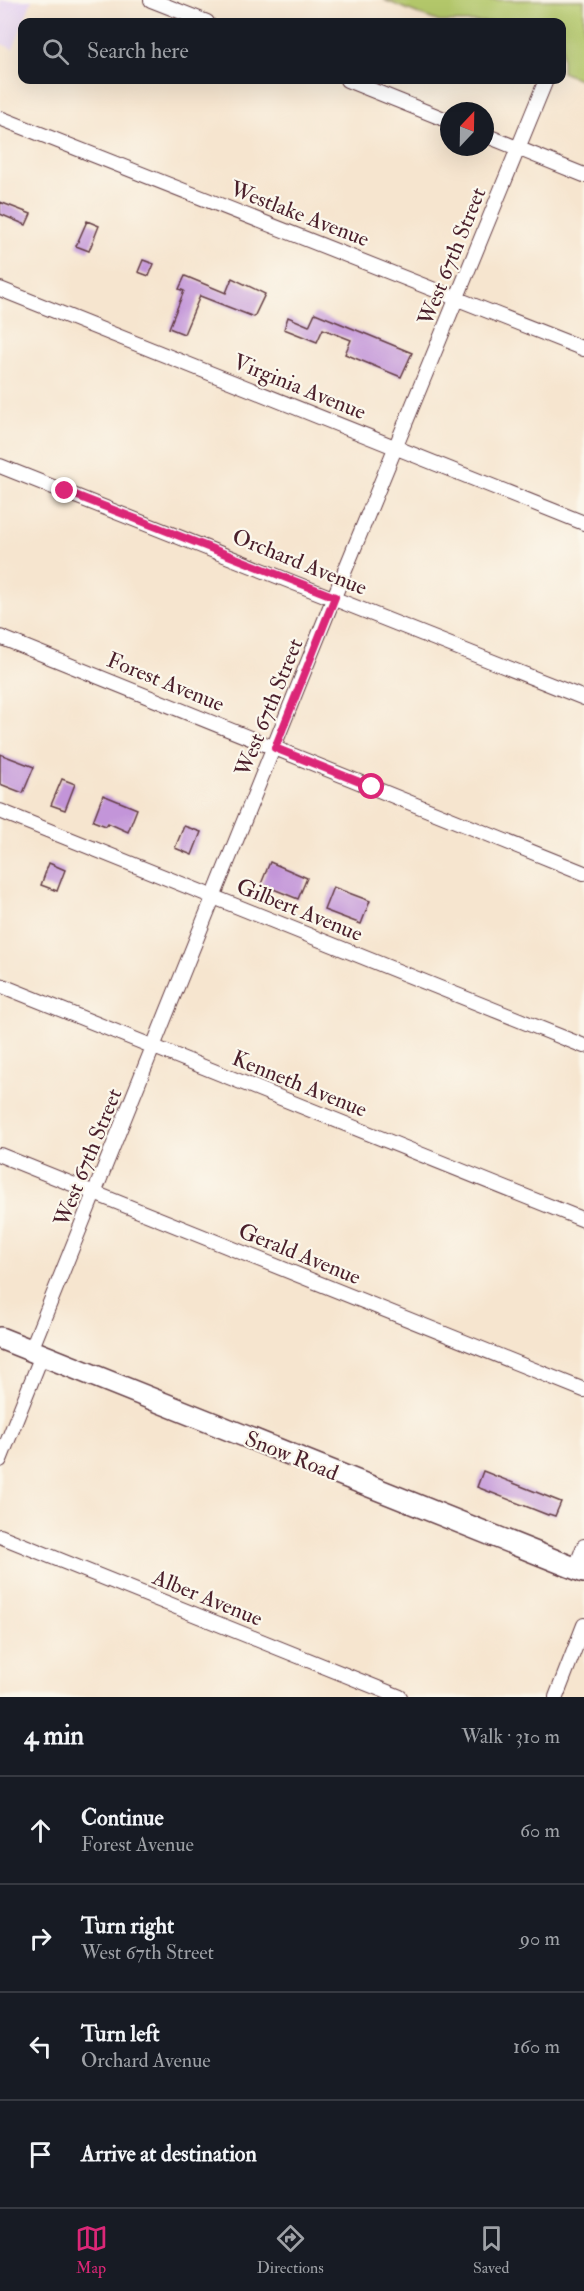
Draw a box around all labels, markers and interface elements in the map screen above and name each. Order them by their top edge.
search box [18,18,566,84]
icon: search [39,35,72,68]
text: Search here [87,37,189,65]
north arrow [440,102,494,156]
street label: Westlake Avenue [225,174,373,253]
street label: West 67th Street [411,183,492,330]
street label: Virginia Avenue [229,348,370,426]
route end [51,477,77,503]
street label: Orchard Avenue [228,522,371,602]
street label: West 67th Street [228,634,309,781]
street label: Forest Avenue [103,646,228,718]
route start [358,773,384,799]
street label: Gilbert Avenue [232,872,367,948]
street label: Kenneth Avenue [228,1044,371,1124]
street label: West 67th Street [47,1084,128,1231]
street label: Gerald Avenue [234,1217,365,1291]
street label: Snow Road [241,1425,343,1487]
street label: Alber Avenue [148,1563,267,1633]
text: 4 min [24,1720,84,1752]
text: Walk · 310 m [461,1724,560,1749]
text: Continue [81,1804,164,1832]
icon: ahead [24,1814,57,1847]
text: 60 m [520,1818,560,1843]
text: Forest Avenue [81,1832,194,1857]
text: Turn right [81,1912,174,1940]
icon: right [24,1922,57,1955]
text: 90 m [520,1926,560,1951]
text: West 67th Street [81,1940,214,1965]
text: Turn left [81,2020,160,2048]
icon: left [24,2030,57,2063]
text: 160 m [513,2034,560,2059]
text: Orchard Avenue [81,2048,211,2073]
icon: arrive [24,2138,57,2171]
text: Arrive at destination [81,2140,257,2168]
tab: Map [75,2222,108,2278]
tab: Directions [257,2222,324,2278]
tab: Saved [473,2222,509,2278]

